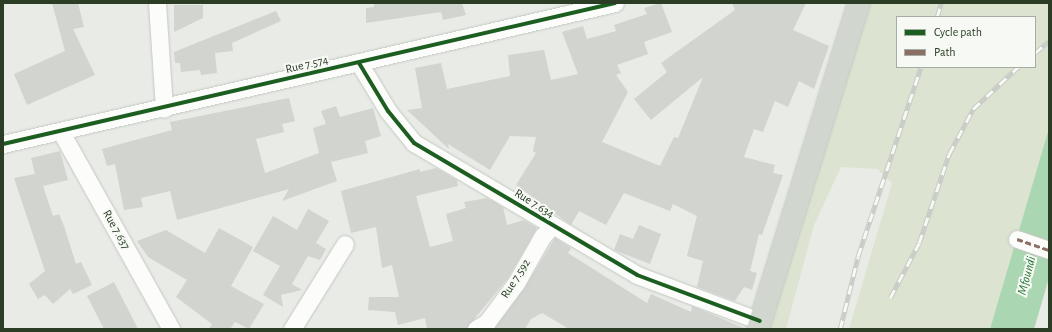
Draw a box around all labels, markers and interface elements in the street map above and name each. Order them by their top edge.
legend [896,16,1036,68]
text: Cycle path [934,26,982,38]
text: Path [934,46,956,58]
street label: Rue 7.574 [284,53,330,77]
street label: Rue 7.634 [511,186,557,222]
street label: Rue 7.637 [99,208,133,252]
water label: Mfoundi [1015,255,1041,297]
street label: Rue 7.592 [498,257,534,301]

